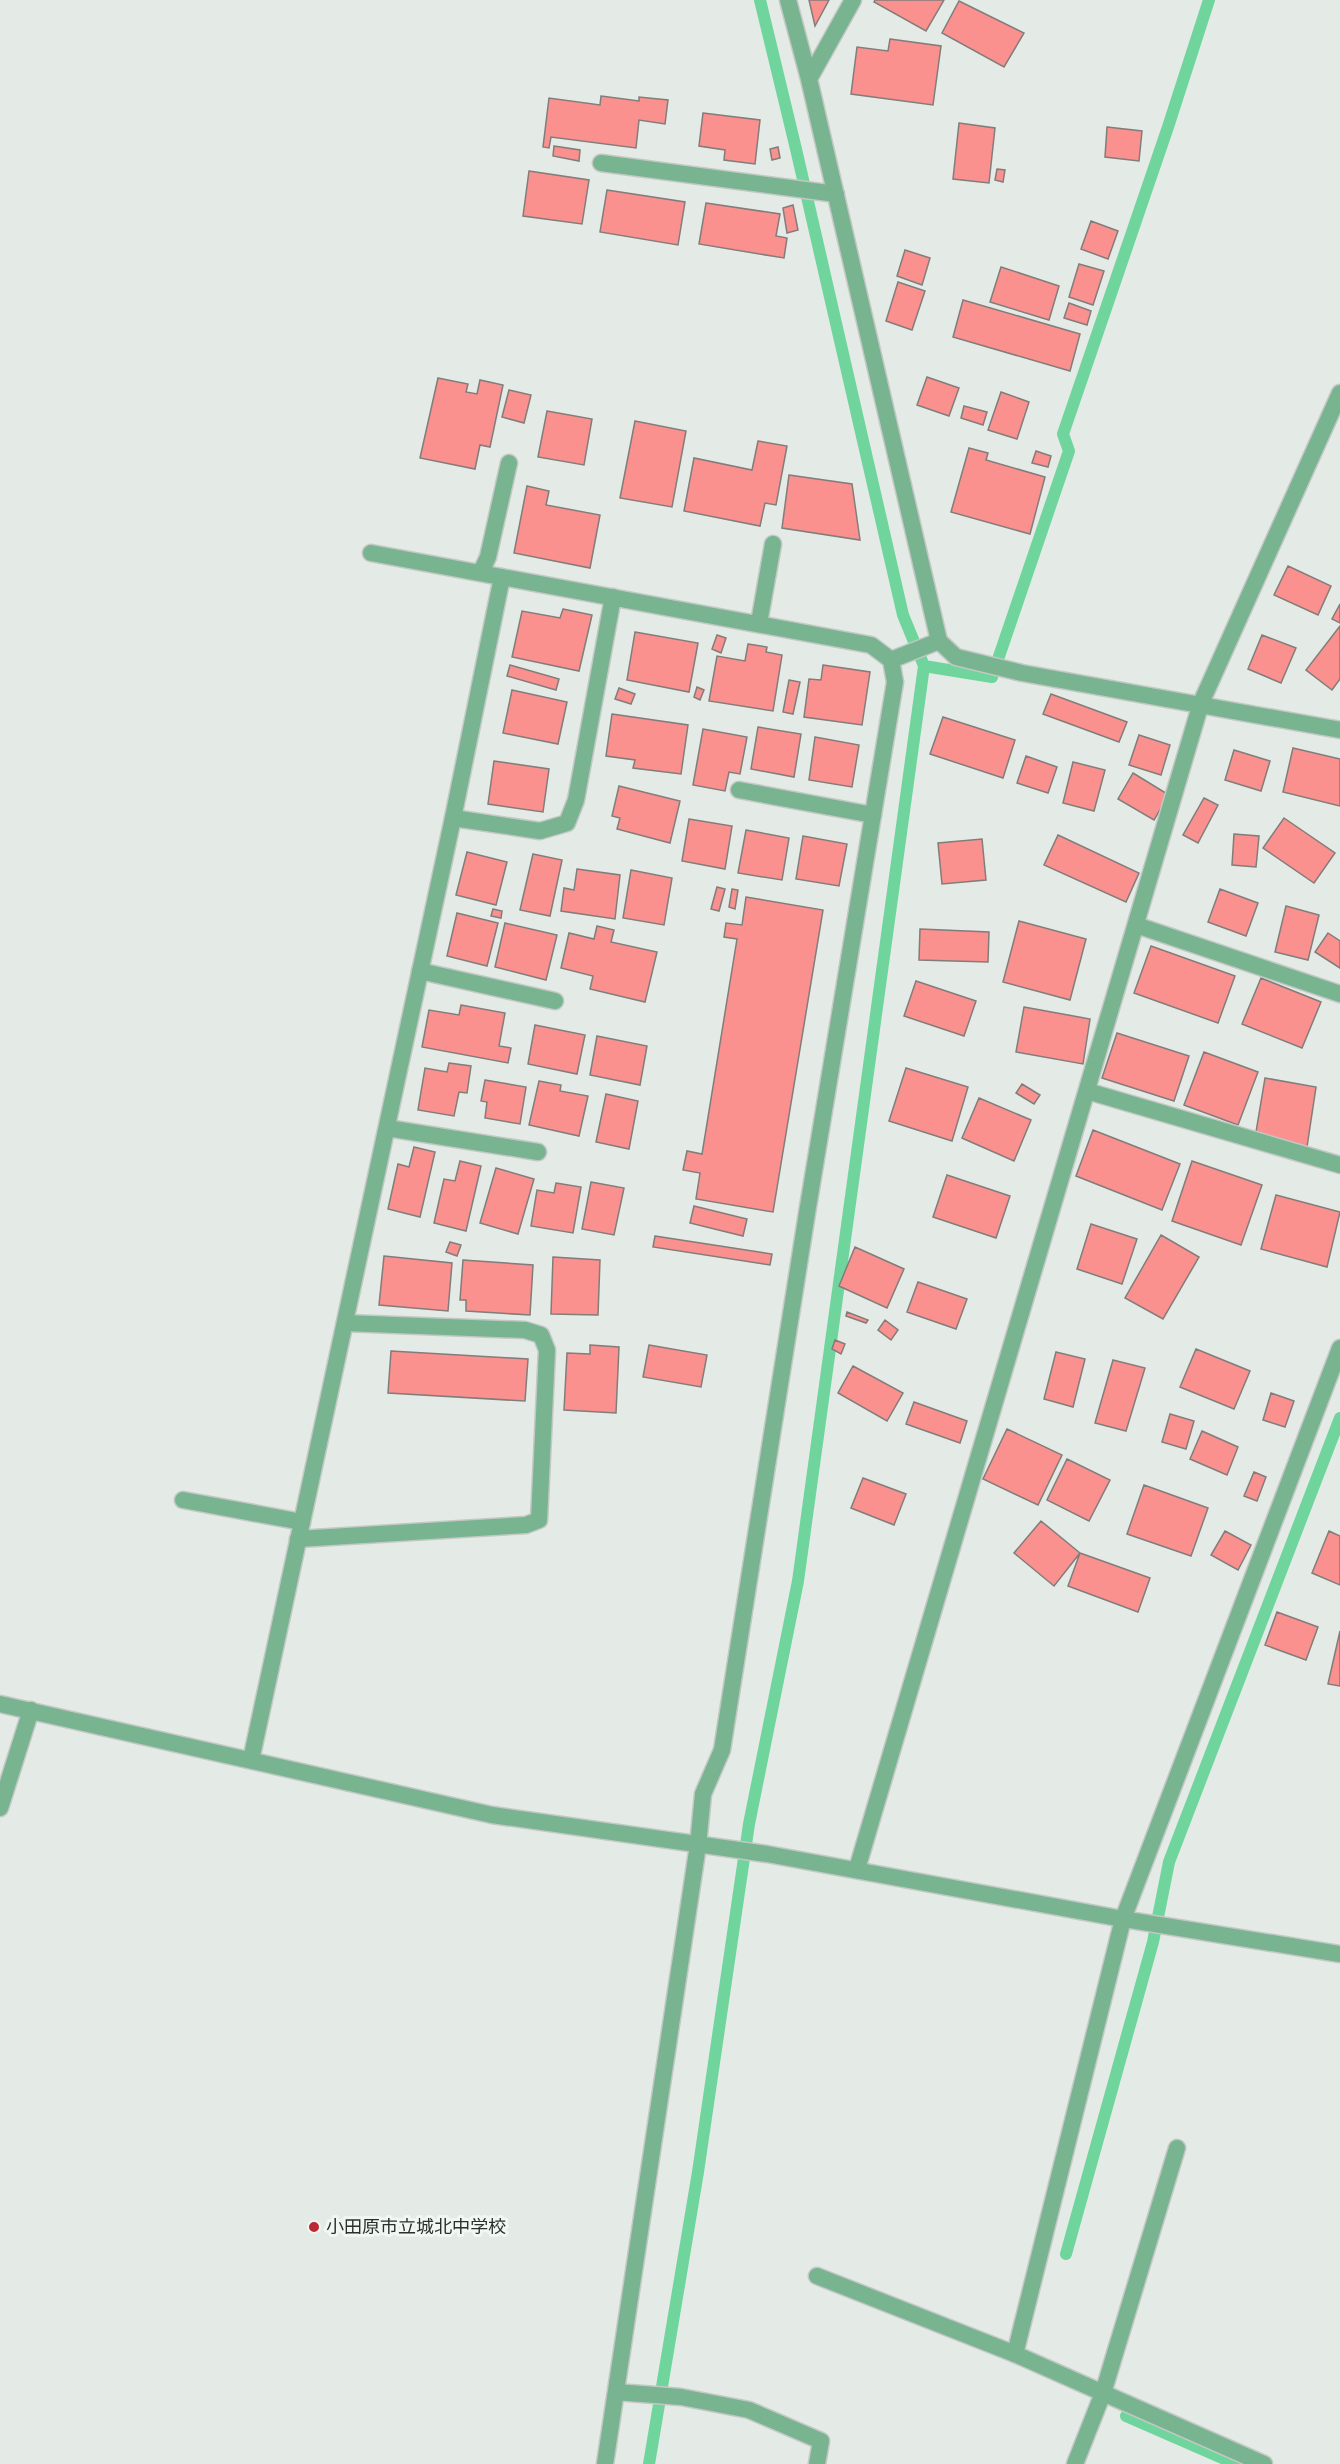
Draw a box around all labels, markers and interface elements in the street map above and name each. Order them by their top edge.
place label: 小田原市立城北中学校 [326,2215,506,2237]
marker: 小田原市立城北中学校 [307,2220,321,2234]

